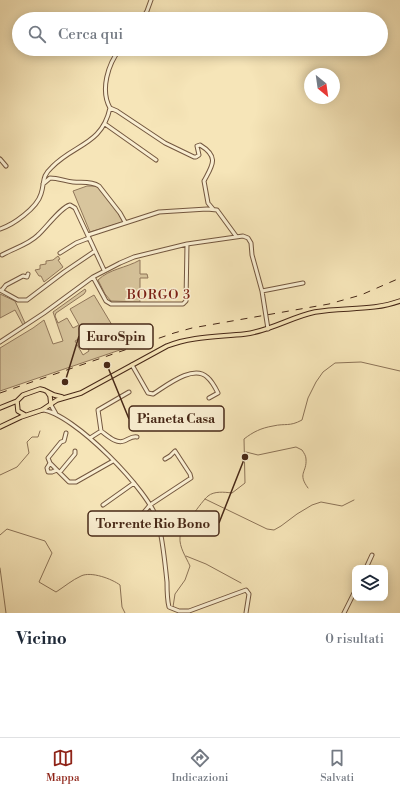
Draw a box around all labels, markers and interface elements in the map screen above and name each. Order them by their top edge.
search box [12,12,388,56]
icon: search [26,23,48,45]
text: Cerca qui [58,25,123,44]
north arrow [304,68,340,104]
district label: BORGO 3 [126,287,191,303]
callout: EuroSpin [79,324,153,349]
text: EuroSpin [87,329,145,345]
callout: Pianeta Casa [129,406,224,431]
text: Pianeta Casa [137,411,216,427]
callout: Torrente Rio Bono [88,511,219,536]
text: Torrente Rio Bono [96,516,210,532]
map controls [352,565,388,601]
button: layers [352,565,388,601]
text: Vicino [16,628,67,650]
text: 0 risultati [325,631,384,647]
tab: Mappa [46,747,80,785]
tab: Indicazioni [171,747,228,785]
tab: Salvati [320,747,354,785]

